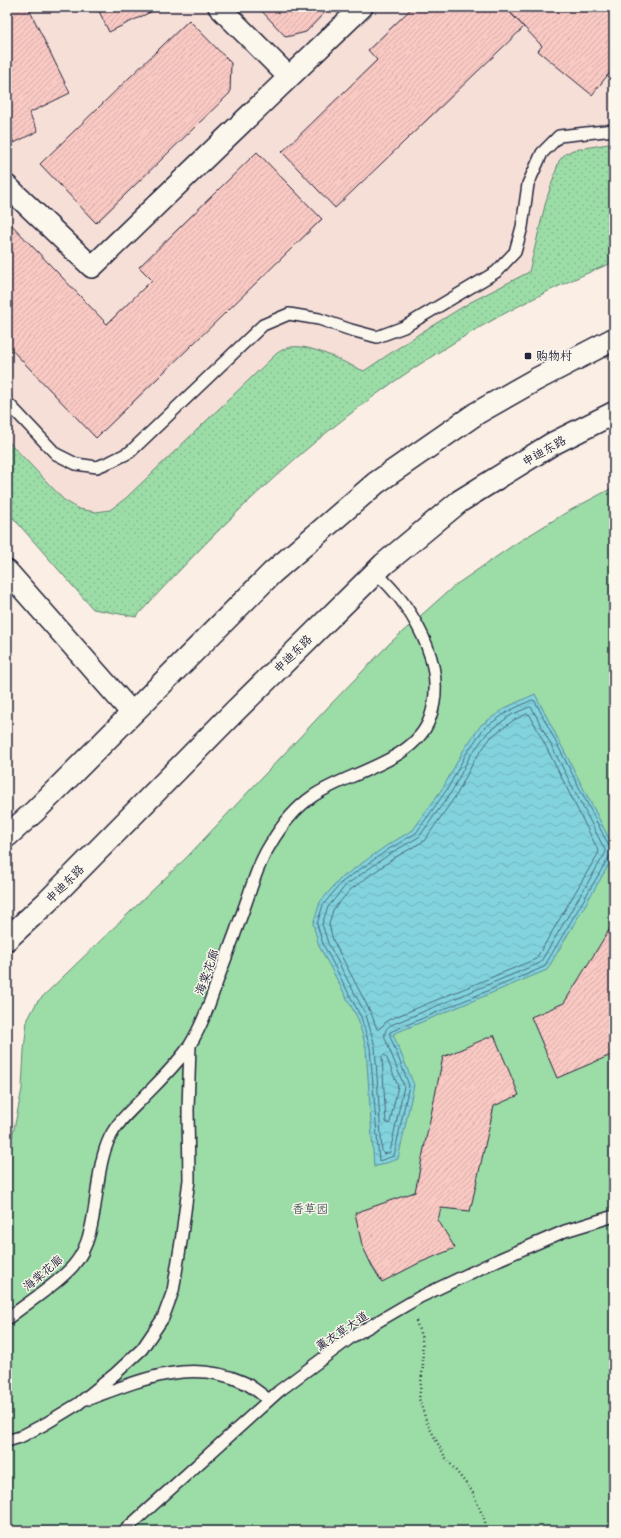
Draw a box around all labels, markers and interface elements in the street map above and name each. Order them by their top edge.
place label: 购物村 [536,349,572,363]
marker: 购物村 [523,351,533,361]
street label: 申迪东路 [520,433,568,469]
street label: 申迪东路 [271,632,315,676]
street label: 申迪东路 [43,862,87,906]
street label: 海棠花廊 [192,947,222,997]
park label: 香草园 [292,1202,328,1216]
street label: 海棠花廊 [20,1252,66,1294]
street label: 薰衣草大道 [313,1308,371,1354]

